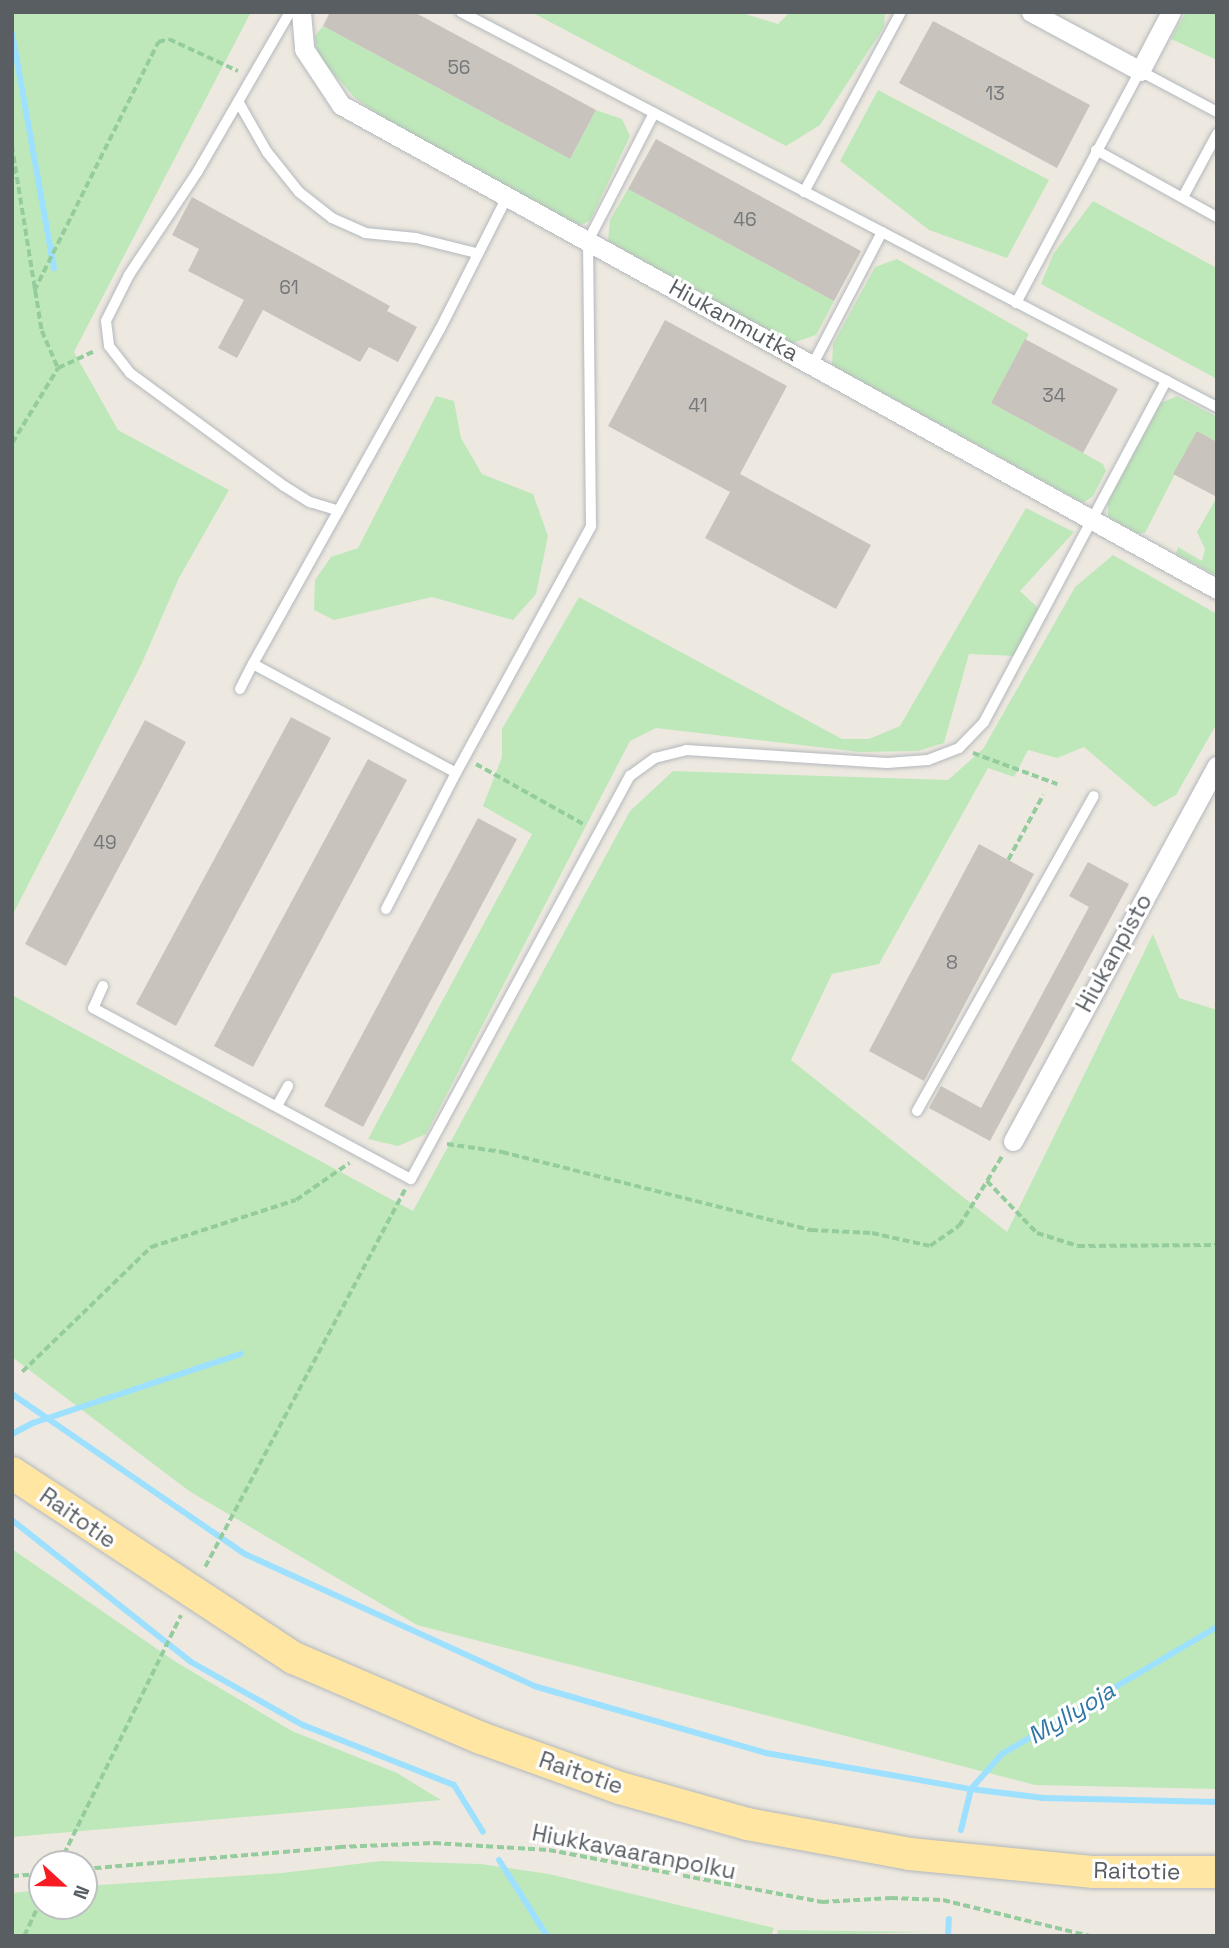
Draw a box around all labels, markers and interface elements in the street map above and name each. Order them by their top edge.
house number: 56 [447,57,471,79]
house number: 13 [985,83,1005,105]
house number: 46 [733,209,757,231]
street label: Hiukanmutka [664,273,804,367]
house number: 61 [279,277,299,299]
house number: 34 [1042,385,1066,407]
house number: 41 [688,395,708,417]
house number: 49 [93,832,117,854]
street label: Hiukanpisto [1070,889,1158,1017]
house number: 8 [946,952,958,974]
street label: Raitotie [34,1482,122,1554]
water label: Myllyoja [1022,1676,1120,1750]
street label: Raitotie [535,1746,627,1800]
street label: Hiukkavaaranpolku [530,1819,738,1885]
north arrow [28,1850,98,1920]
street label: Raitotie [1093,1856,1181,1886]
text: N [67,1882,95,1903]

